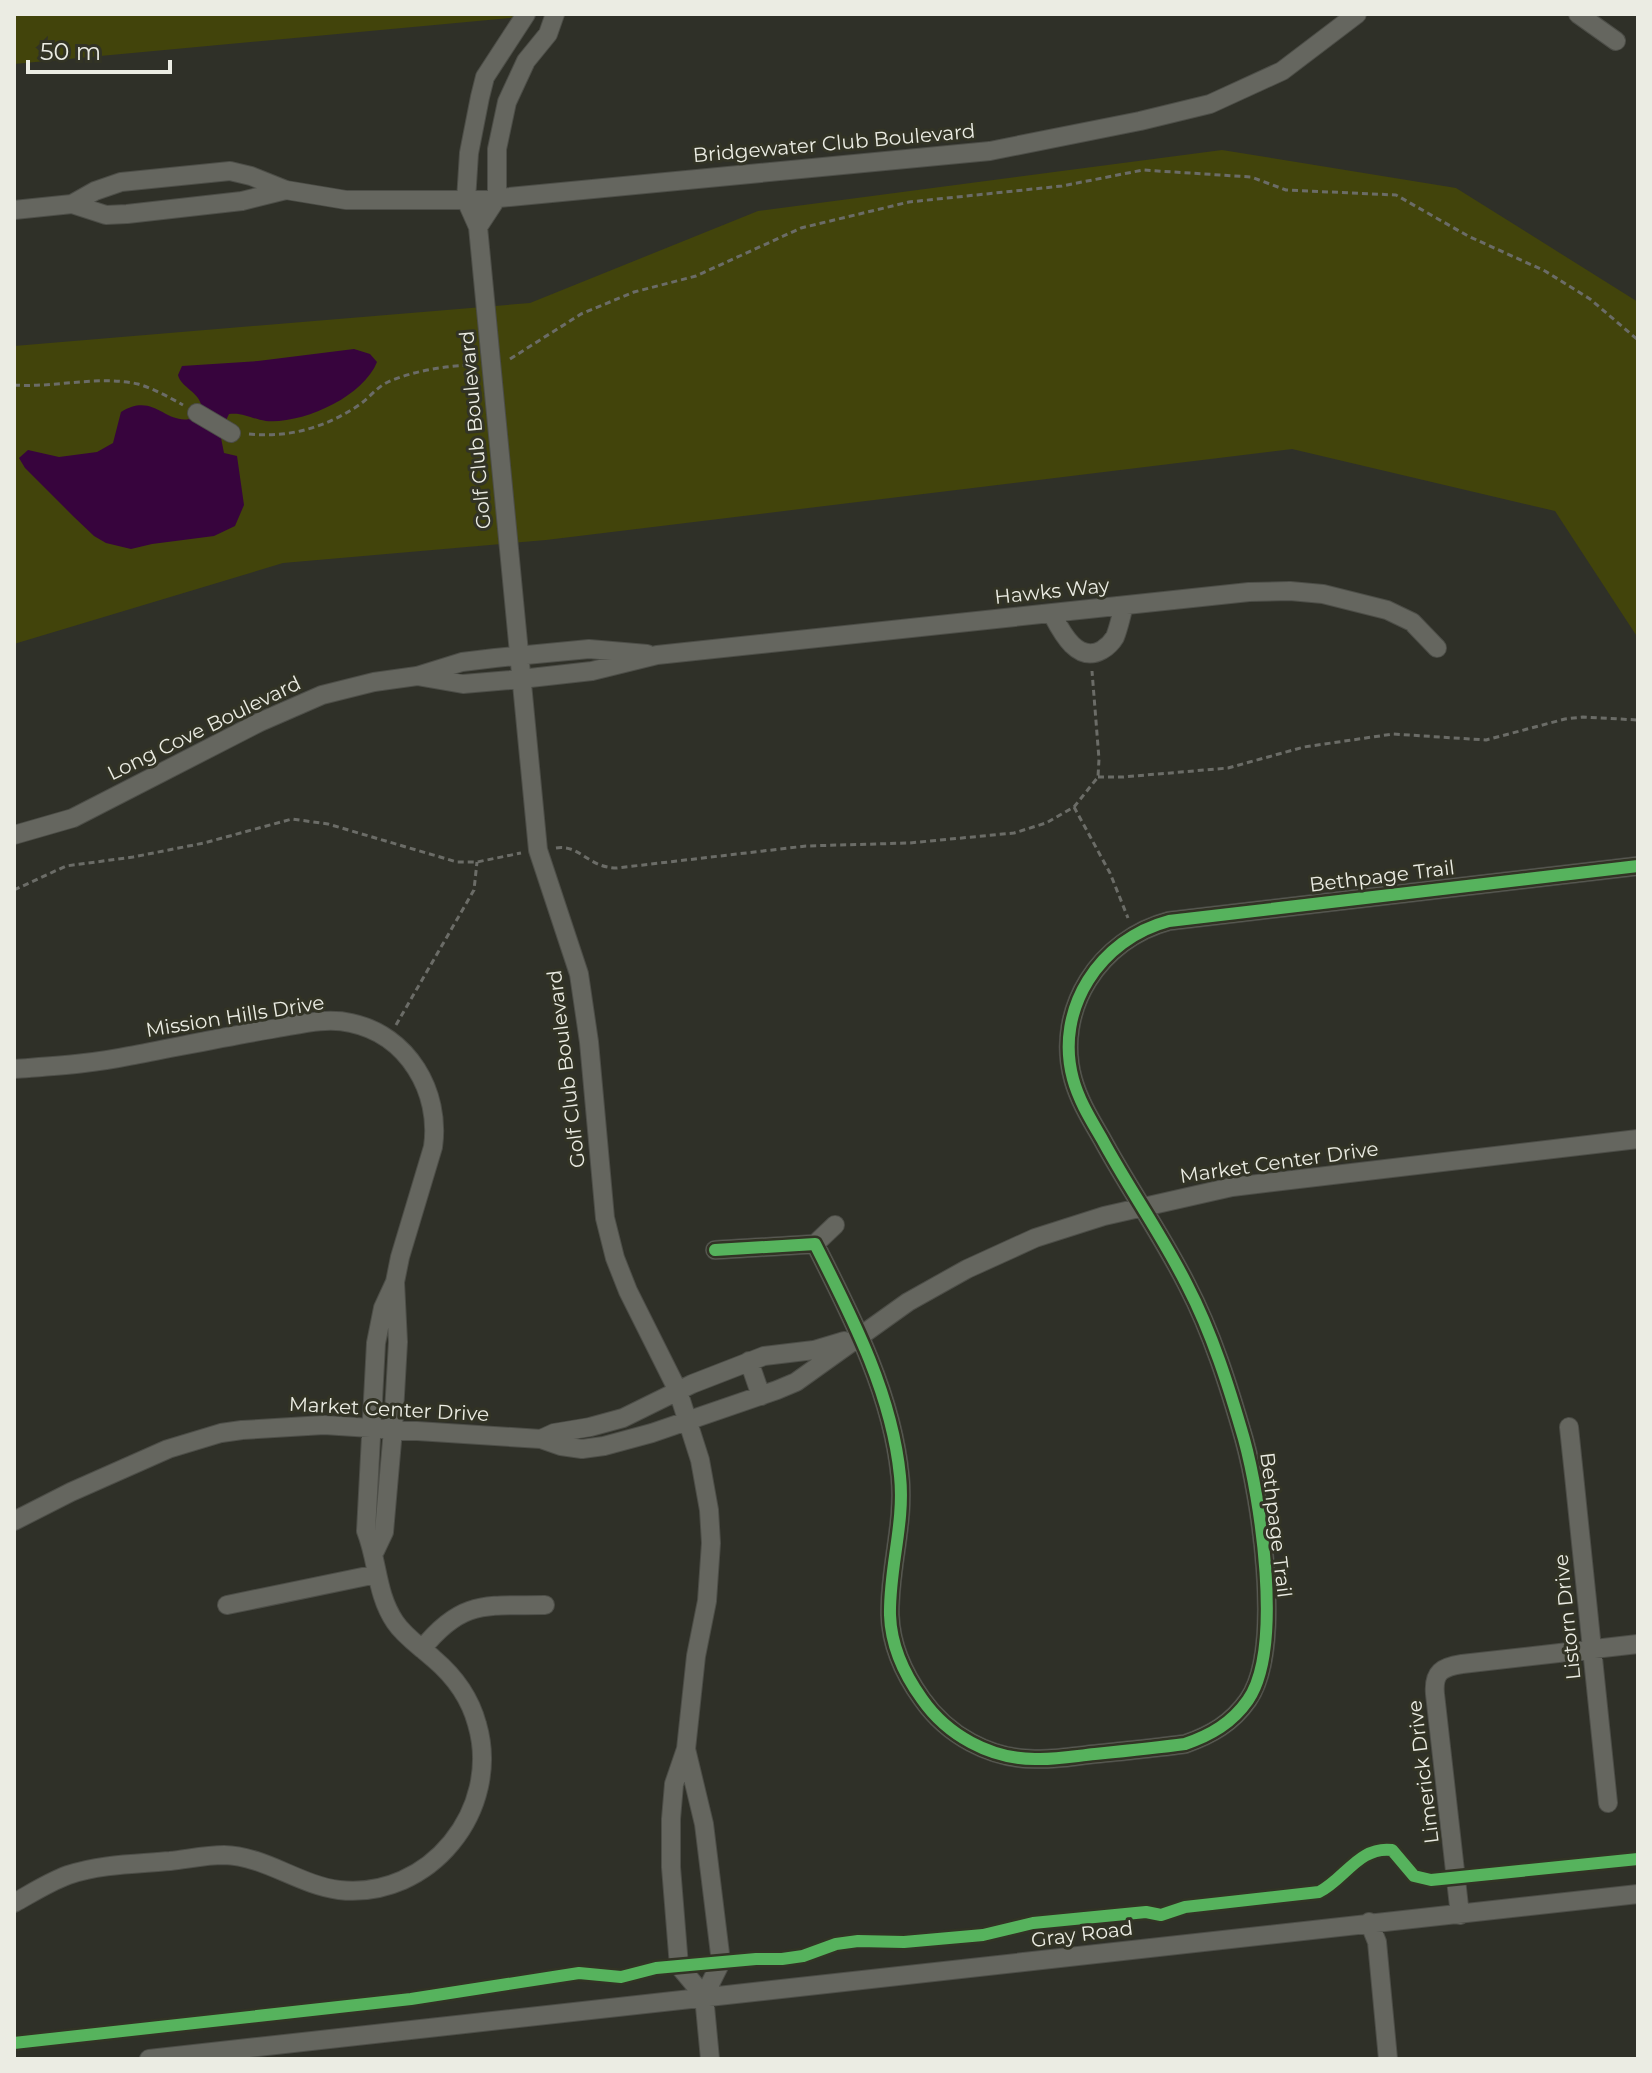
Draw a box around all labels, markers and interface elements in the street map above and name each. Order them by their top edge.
scale bar [28,24,170,74]
text: 50 m [40,37,101,66]
street label: Bridgewater Club Boulevard [692,119,976,167]
street label: Golf Club Boulevard [454,330,496,530]
street label: Hawks Way [993,573,1111,609]
street label: Long Cove Boulevard [103,671,305,785]
street label: Bethpage Trail [1308,855,1456,897]
street label: Golf Club Boulevard [542,969,590,1169]
street label: Mission Hills Drive [144,990,326,1042]
street label: Market Center Drive [1178,1136,1380,1188]
street label: Market Center Drive [288,1392,490,1426]
street label: Bethpage Trail [1255,1451,1297,1599]
street label: Listorn Drive [1548,1553,1586,1681]
street label: Limerick Drive [1402,1699,1444,1845]
street label: Gray Road [1030,1916,1134,1952]

